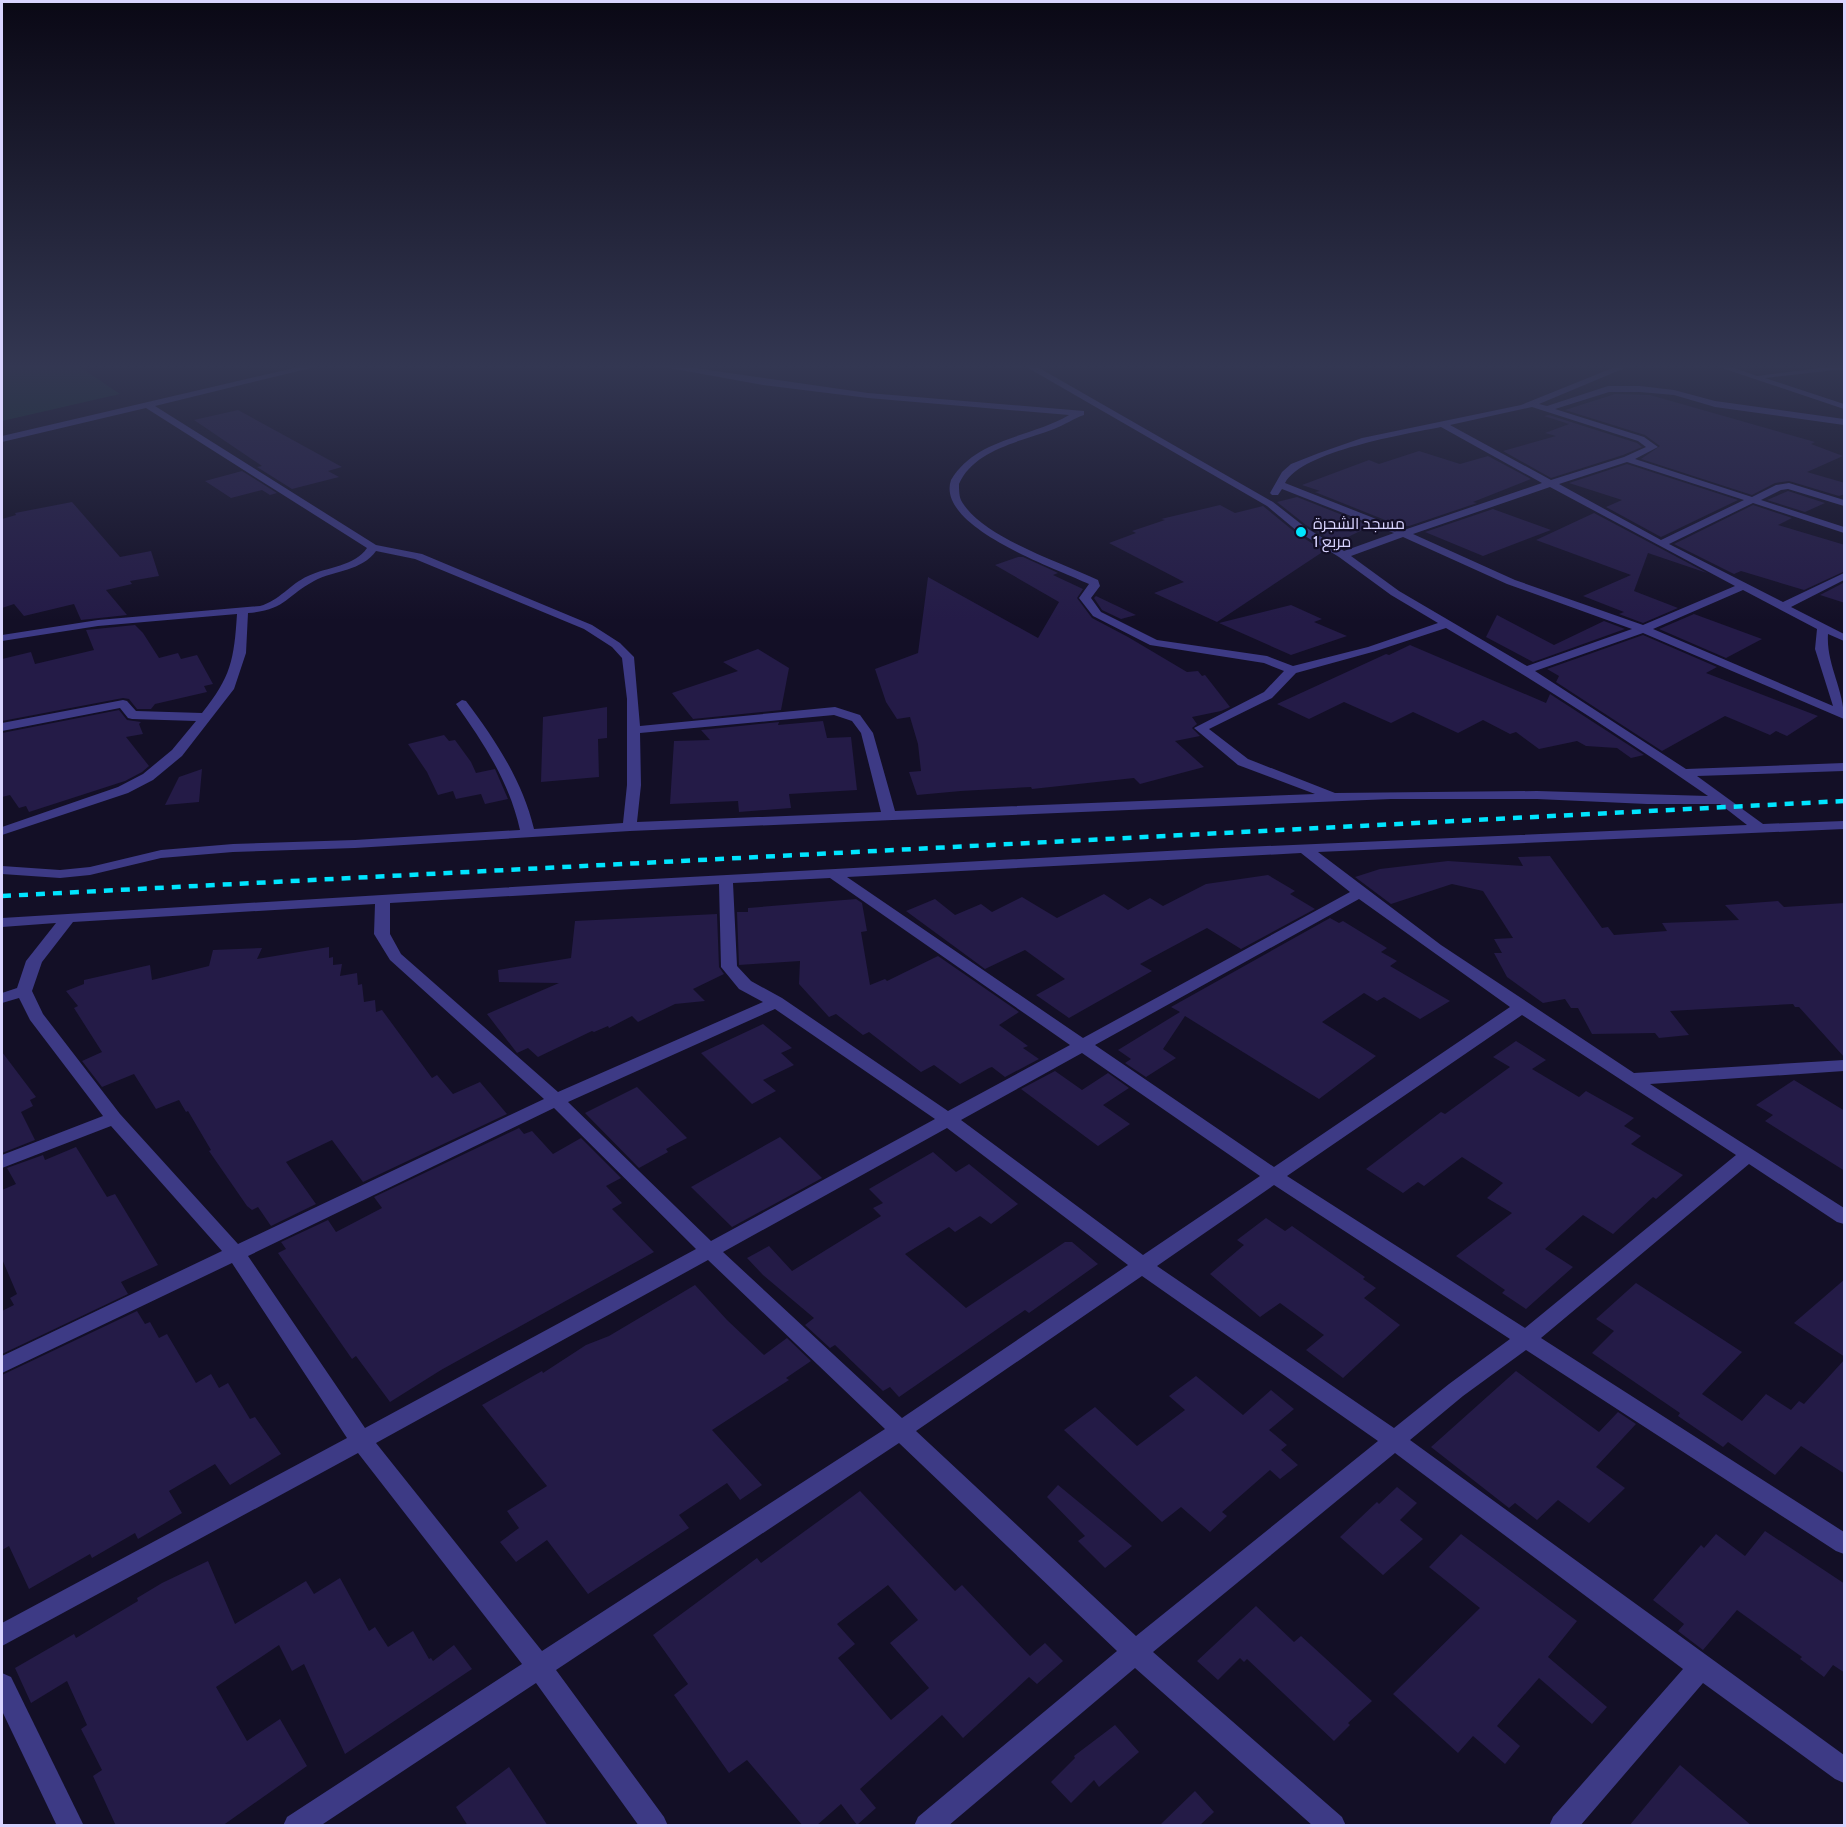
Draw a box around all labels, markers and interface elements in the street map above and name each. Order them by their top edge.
place label: مسجد الشجرة مربع 1 [1313,514,1405,553]
marker: مسجد الشجرة مربع 1 [1294,525,1308,539]

